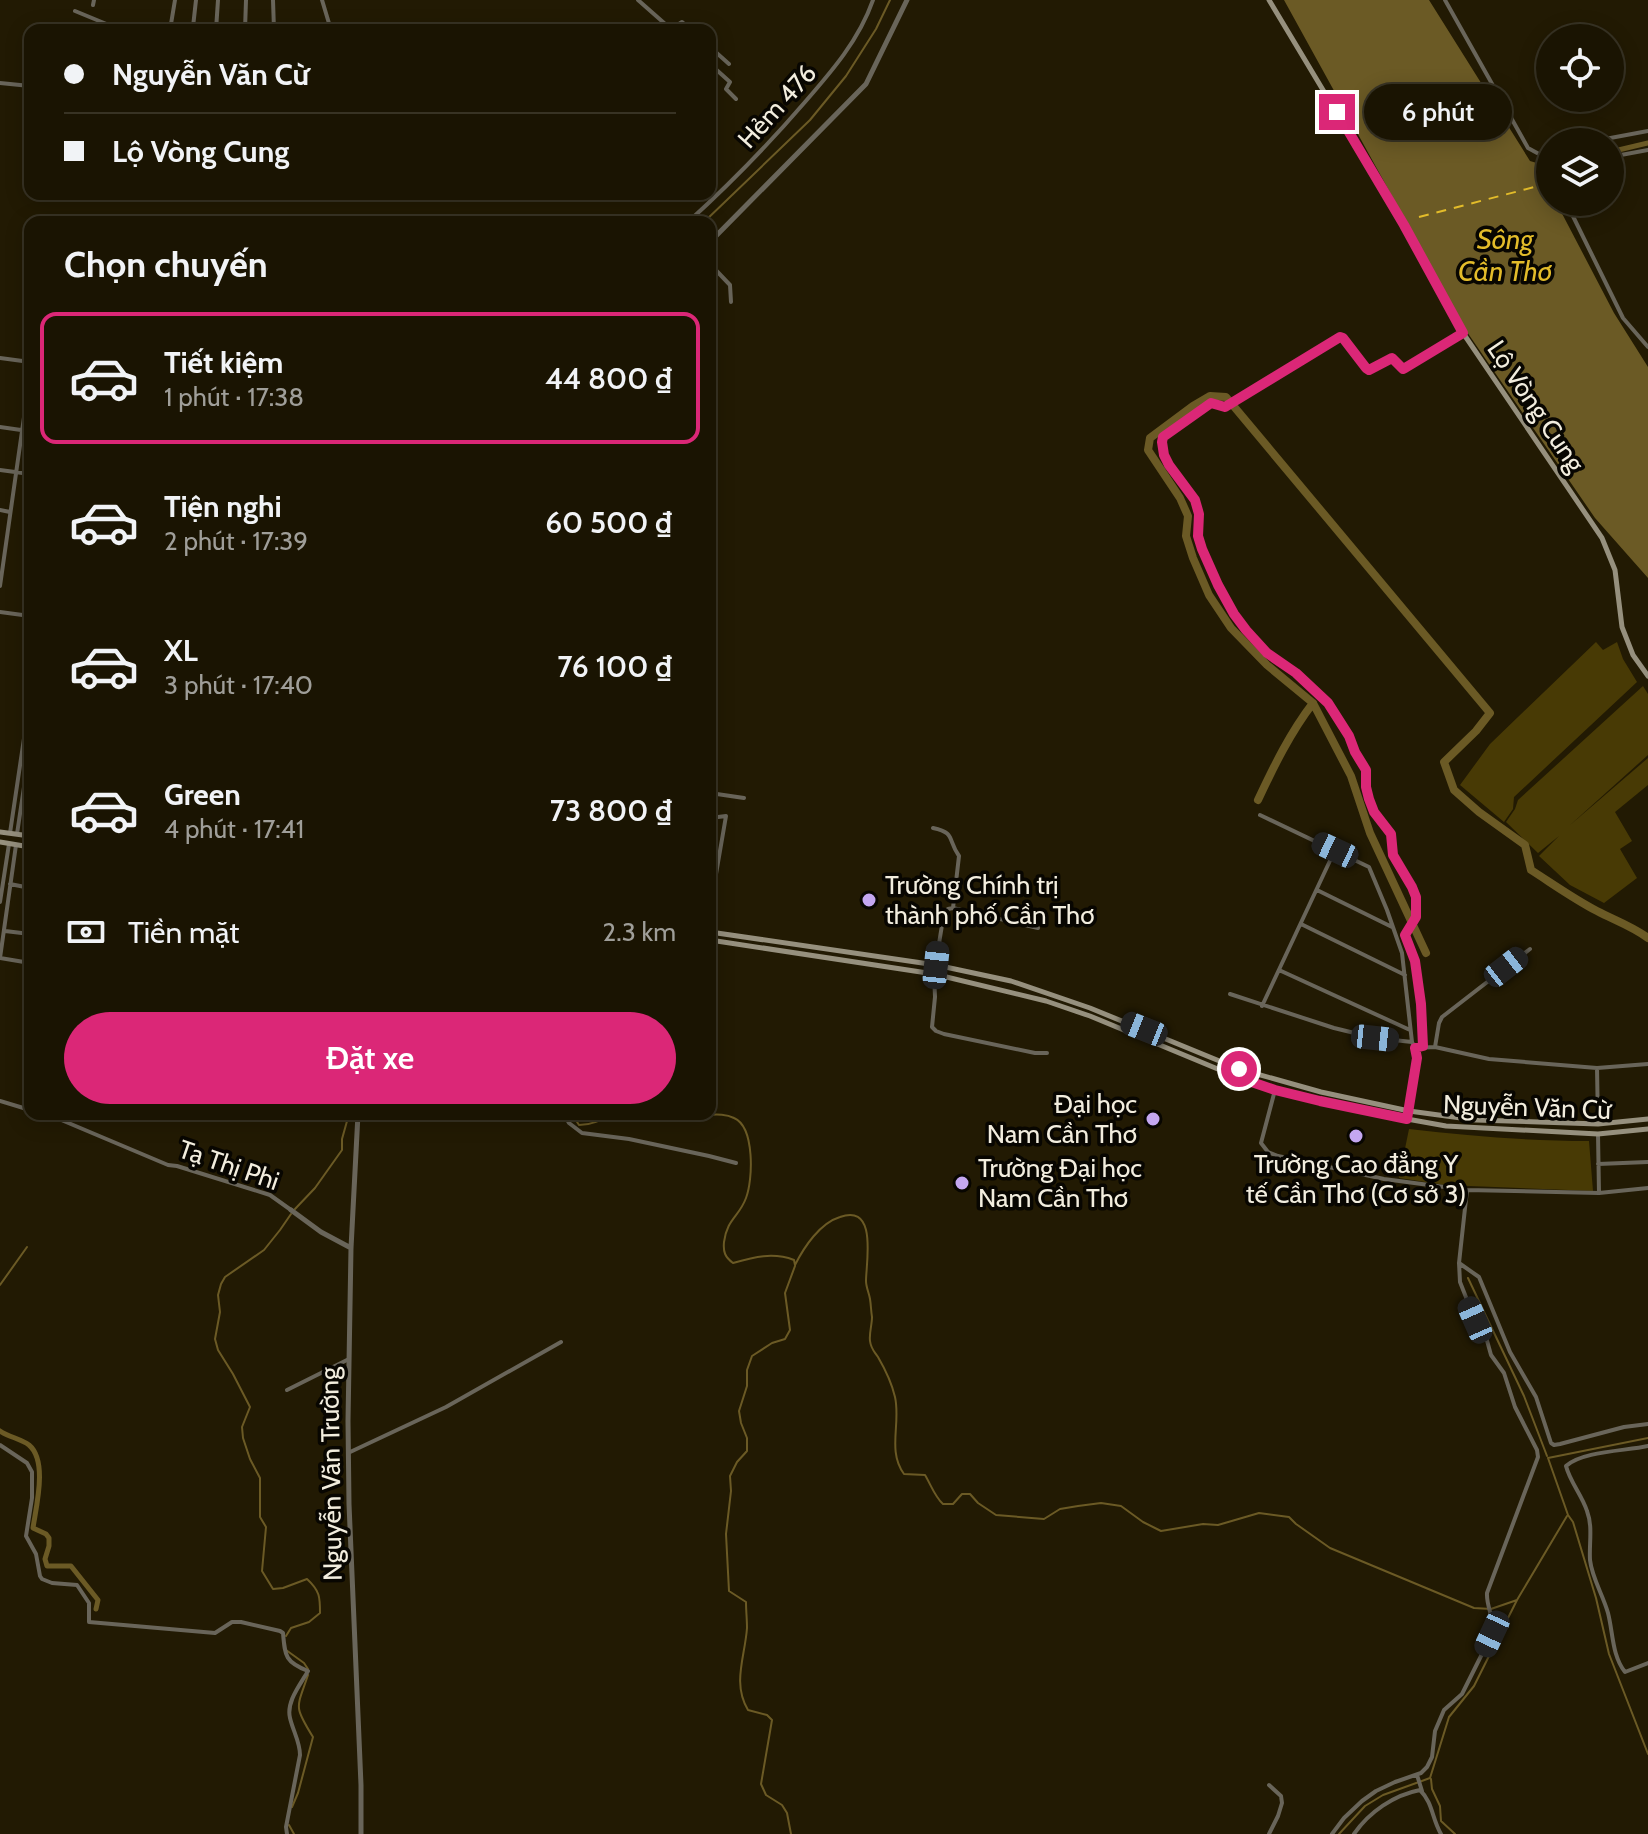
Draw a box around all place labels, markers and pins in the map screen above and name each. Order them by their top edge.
place label: Trường Chính trị thành phố Cần Thơ [885,869,1095,931]
marker: Trường Chính trị thành phố Cần Thơ [860,891,878,909]
place label: Đại học Nam Cần Thơ [987,1088,1137,1150]
marker: Đại học Nam Cần Thơ [1144,1110,1162,1128]
marker: Trường Cao đẳng Y tế Cần Thơ (Cơ sở 3) [1347,1127,1365,1145]
place label: Trường Cao đẳng Y tế Cần Thơ (Cơ sở 3) [1246,1148,1466,1210]
place label: Trường Đại học Nam Cần Thơ [978,1152,1142,1214]
marker: Trường Đại học Nam Cần Thơ [953,1174,971,1192]

